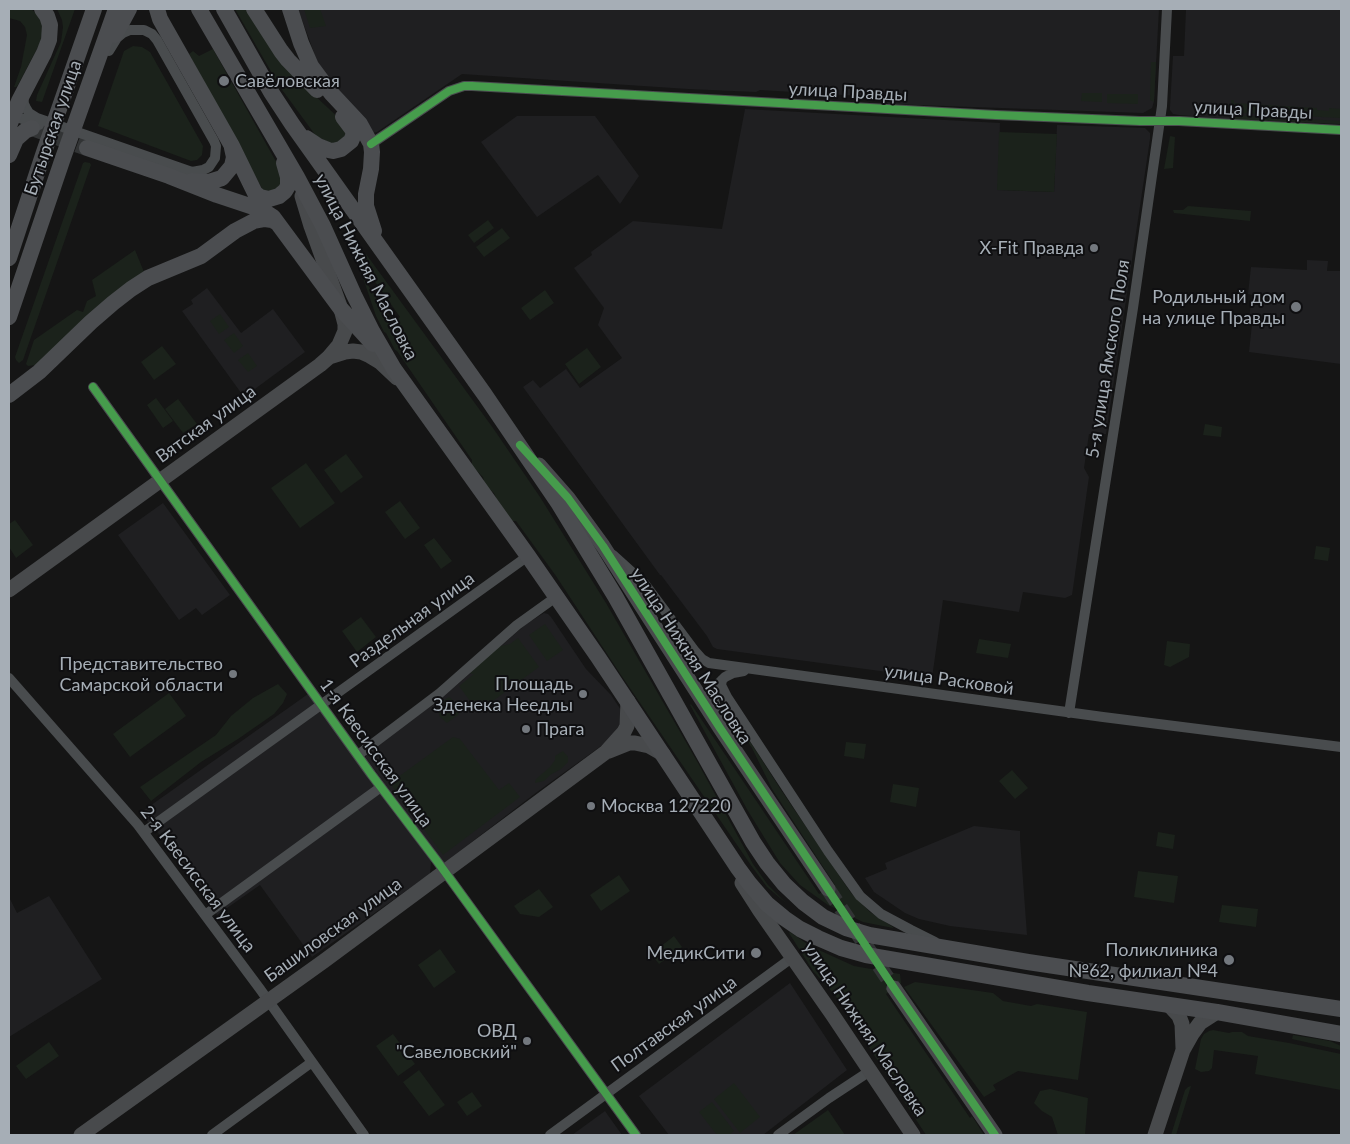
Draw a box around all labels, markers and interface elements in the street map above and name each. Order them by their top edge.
street label: Бутырская улица [20,58,86,198]
place label: Савёловская [235,70,340,92]
marker: Савёловская [217,74,231,88]
street label: улица Правды [788,78,908,106]
street label: улица Правды [1193,96,1313,124]
street label: улица Нижняя Масловка [310,170,422,364]
place label: X-Fit Правда [979,237,1084,259]
marker: X-Fit Правда [1088,242,1100,254]
street label: 5-я улица Ямского Поля [1082,258,1134,460]
place label: Родильный дом на улице Правды [1142,286,1285,328]
marker: Родильный дом на улице Правды [1289,300,1303,314]
street label: Вятская улица [152,381,260,467]
street label: улица Нижняя Масловка [626,564,756,748]
street label: Раздельная улица [345,568,479,672]
place label: Представительство Самарской области [59,653,223,696]
street label: улица Расковой [883,660,1015,700]
marker: Представительство Самарской области [227,668,239,680]
place label: Площадь Зденека Неедлы [433,673,573,716]
street label: 1-я Квесисская улица [315,675,437,831]
marker: Площадь Зденека Неедлы [577,688,589,700]
place label: Прага [536,718,584,740]
marker: Прага [520,723,532,735]
place label: Москва 127220 [601,795,731,817]
marker: Москва 127220 [585,800,597,812]
street label: 2-я Квесисская улица [136,801,260,957]
street label: Башиловская улица [260,873,406,987]
street label: улица Нижняя Масловка [798,937,932,1121]
place label: Поликлиника №62, филиал №4 [1068,939,1218,982]
place label: МедикСити [647,942,745,964]
marker: МедикСити [749,946,763,960]
marker: Поликлиника №62, филиал №4 [1222,953,1236,967]
street label: Полтавская улица [607,971,741,1077]
place label: ОВД "Савеловский" [396,1020,517,1062]
marker: ОВД "Савеловский" [521,1035,533,1047]

